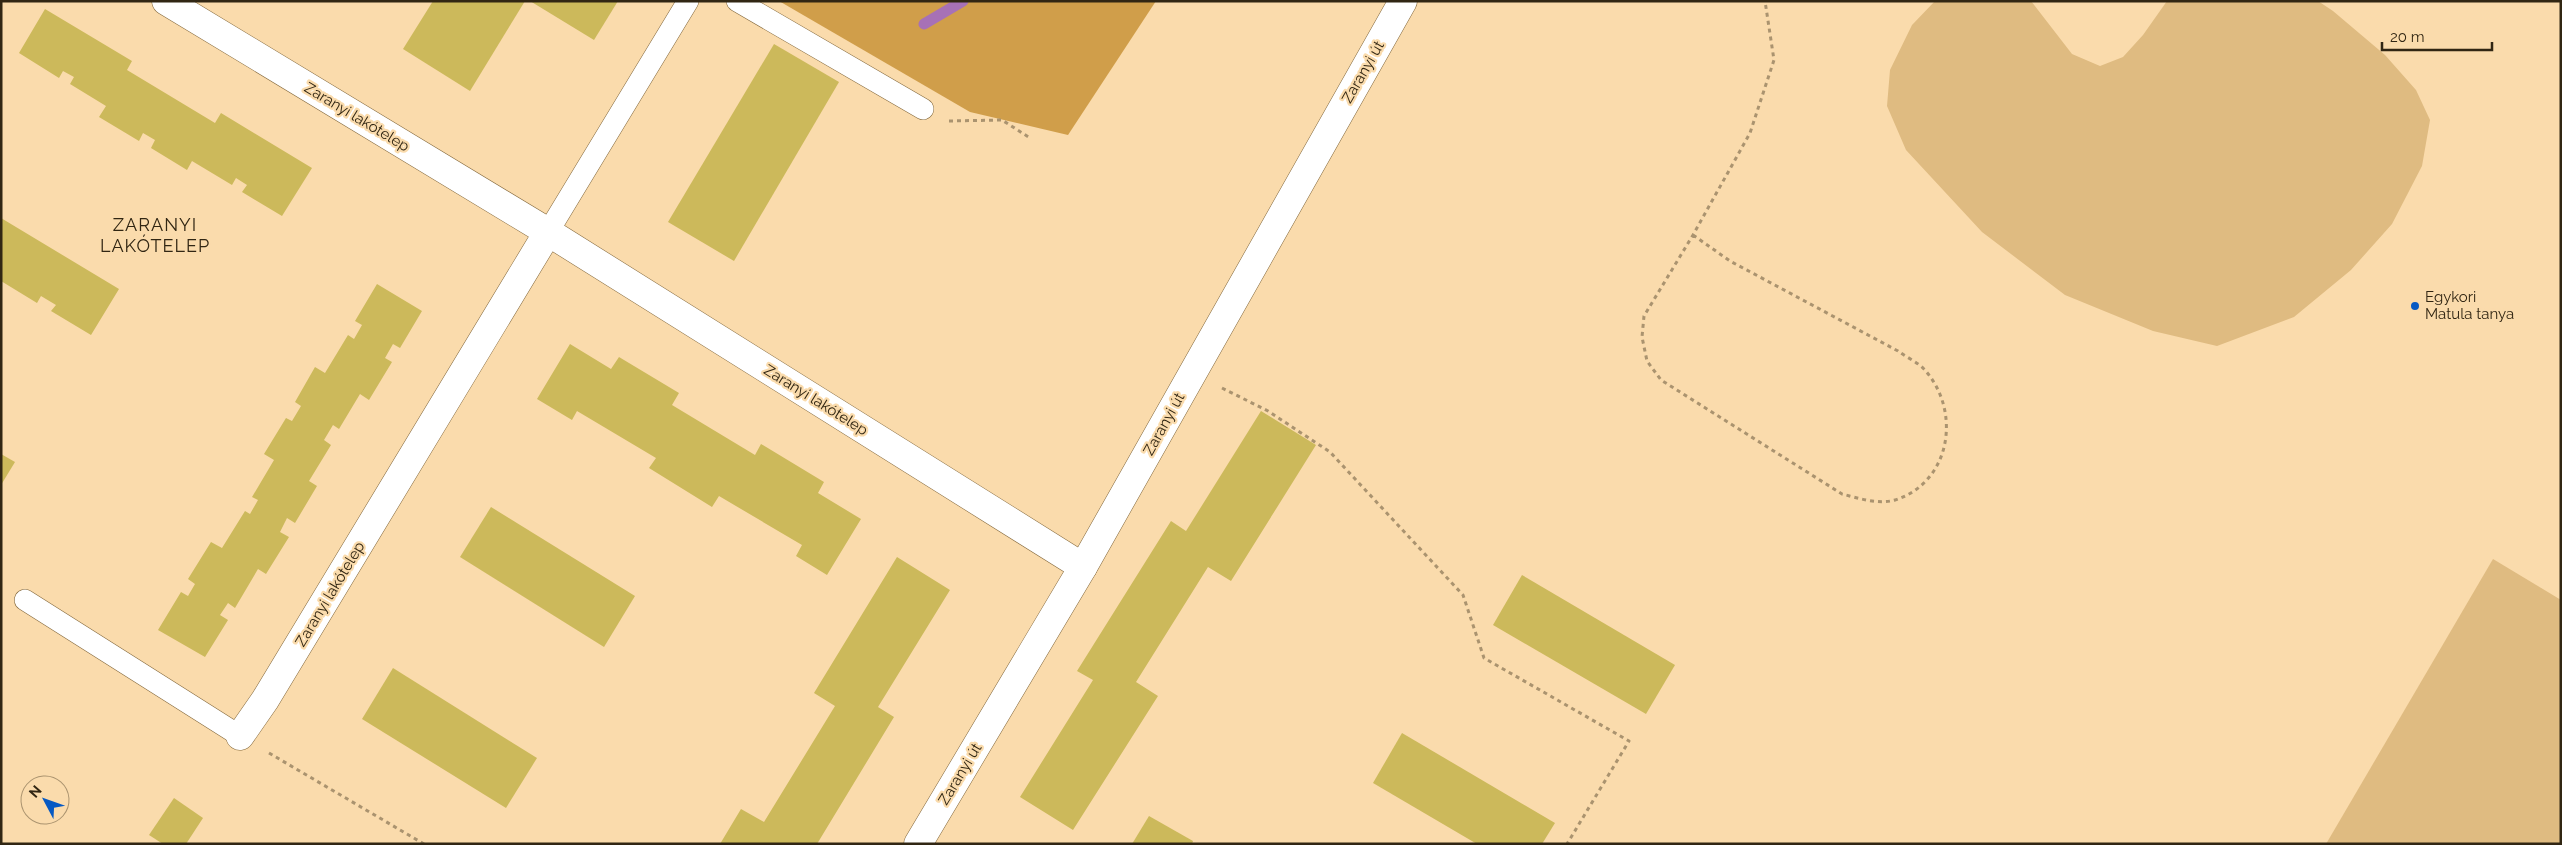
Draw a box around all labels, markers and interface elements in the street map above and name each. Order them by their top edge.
scale bar [2382,20,2492,52]
text: 20 m [2390,28,2425,46]
street label: Zaranyi út [1338,38,1388,106]
street label: Zaranyi lakótelep [301,79,413,155]
district label: ZARANYI LAKÓTELEP [100,214,210,256]
place label: Egykori Matula tanya [2425,288,2514,323]
marker: Egykori Matula tanya [2409,300,2421,312]
street label: Zaranyi lakótelep [761,361,871,439]
street label: Zaranyi út [1139,390,1189,458]
street label: Zaranyi lakótelep [292,538,368,650]
street label: Zaranyi út [935,740,985,808]
north arrow [20,775,70,825]
text: N [26,782,45,801]

